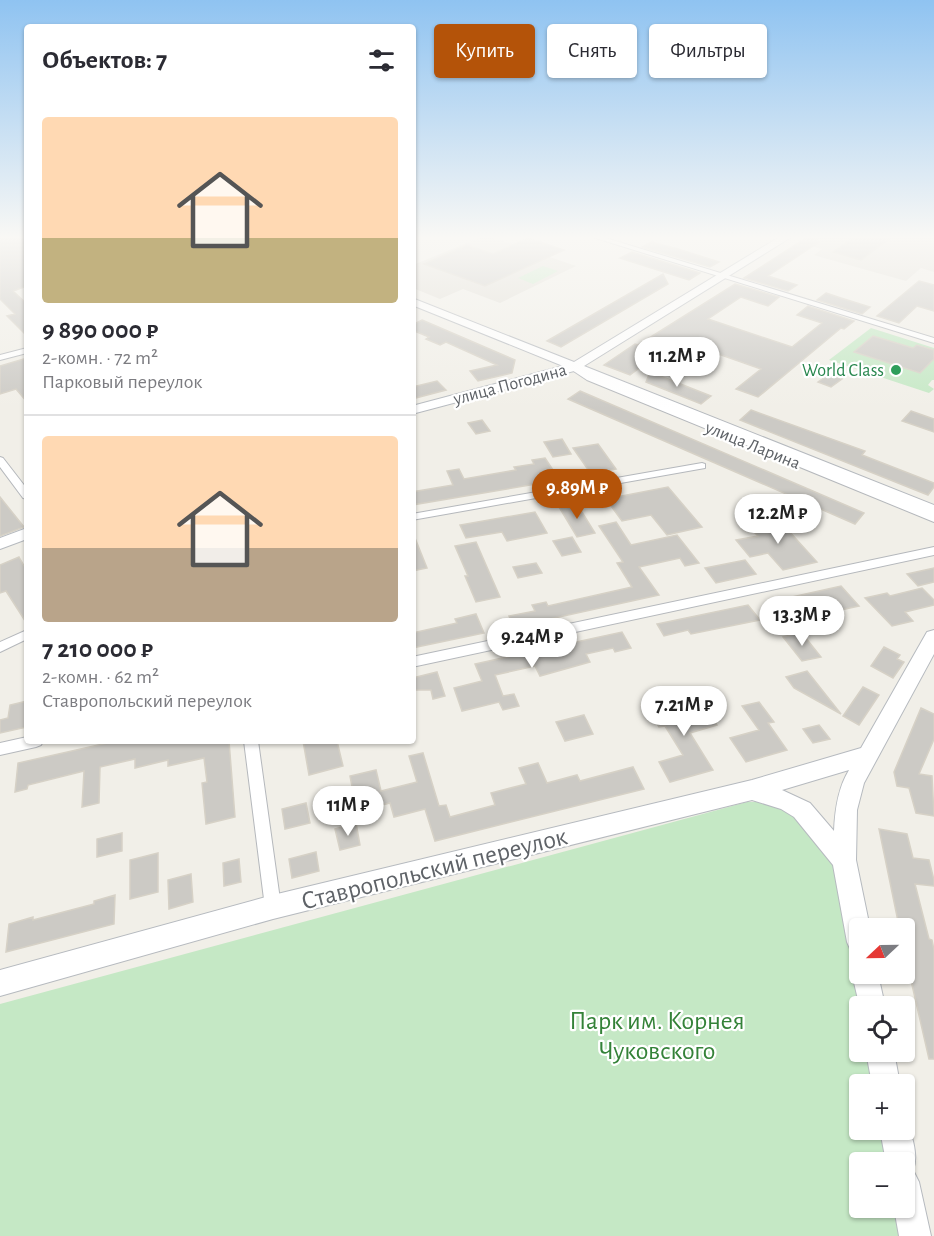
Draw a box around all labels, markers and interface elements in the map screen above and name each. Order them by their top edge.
chip: Купить [434,24,535,78]
chip: Снять [547,24,637,78]
chip: Фильтры [649,24,767,78]
icon: filters [365,44,398,77]
text: Объектов: 7 [42,47,167,73]
icon: home [166,156,274,264]
text: 9 890 000 ₽ [42,317,158,343]
pin: 11.2M ₽ [622,337,732,388]
text: 11.2M ₽ [649,346,705,366]
text: 2-комн. · 72 m² [42,348,158,368]
street label: улица Погодина [451,361,569,409]
place label: World Class [802,362,884,380]
marker: World Class [889,363,903,377]
text: Парковый переулок [42,372,202,392]
street label: улица Ларина [702,418,803,473]
pin: 9.89M ₽ [522,469,632,520]
icon: home [166,475,274,583]
text: 9.89M ₽ [546,478,608,498]
pin: 12.2M ₽ [723,494,833,545]
text: 12.2M ₽ [749,503,807,523]
pin: 13.3M ₽ [747,596,857,647]
text: 13.3M ₽ [773,605,831,625]
pin: 9.24M ₽ [477,618,587,669]
text: 9.24M ₽ [501,627,563,647]
text: 7 210 000 ₽ [42,636,153,662]
text: 2-комн. · 62 m² [42,667,159,687]
pin: 7.21M ₽ [629,686,739,737]
text: Ставропольский переулок [42,691,252,711]
text: 7.21M ₽ [655,695,713,715]
pin: 11M ₽ [306,786,390,837]
text: 11M ₽ [327,795,369,815]
street label: Ставропольский переулок [299,823,570,915]
north arrow [849,918,915,984]
map controls [849,918,915,1218]
button: locate [849,996,915,1062]
park label: Парк им. Корнея Чуковского [569,1008,745,1064]
button: + [849,1074,915,1140]
button: − [849,1152,915,1218]

